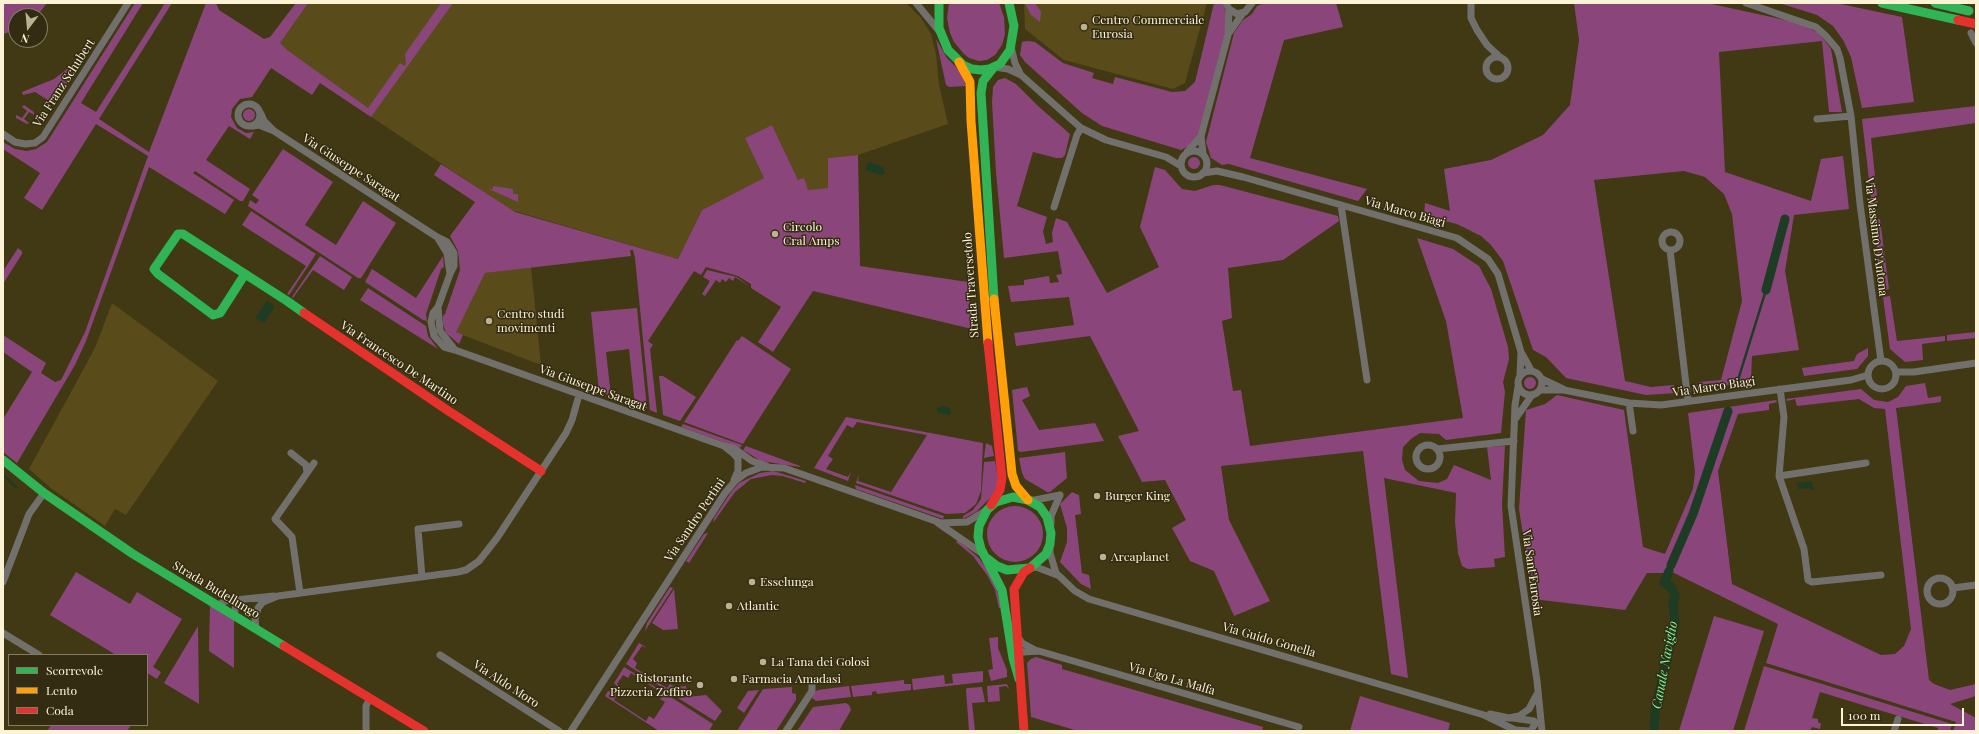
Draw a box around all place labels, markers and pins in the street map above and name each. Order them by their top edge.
place label: Centro Commerciale Eurosia [1092,13,1204,41]
marker: Centro Commerciale Eurosia [1079,22,1089,32]
place label: Circolo Cral Amps [783,220,840,248]
marker: Circolo Cral Amps [770,229,780,239]
place label: Centro studi movimenti [497,307,564,335]
marker: Centro studi movimenti [484,316,494,326]
place label: Burger King [1105,489,1170,503]
marker: Burger King [1092,491,1102,501]
place label: Arcaplanet [1111,550,1169,564]
marker: Arcaplanet [1098,552,1108,562]
place label: Esselunga [760,575,814,589]
marker: Esselunga [747,577,757,587]
place label: Atlantic [737,599,779,613]
marker: Atlantic [724,601,734,611]
place label: La Tana dei Golosi [771,655,870,669]
marker: La Tana dei Golosi [758,657,768,667]
place label: Ristorante Pizzeria Zeffiro [610,671,692,699]
place label: Farmacia Amadasi [742,672,841,686]
marker: Farmacia Amadasi [729,674,739,684]
marker: Ristorante Pizzeria Zeffiro [695,680,705,690]

